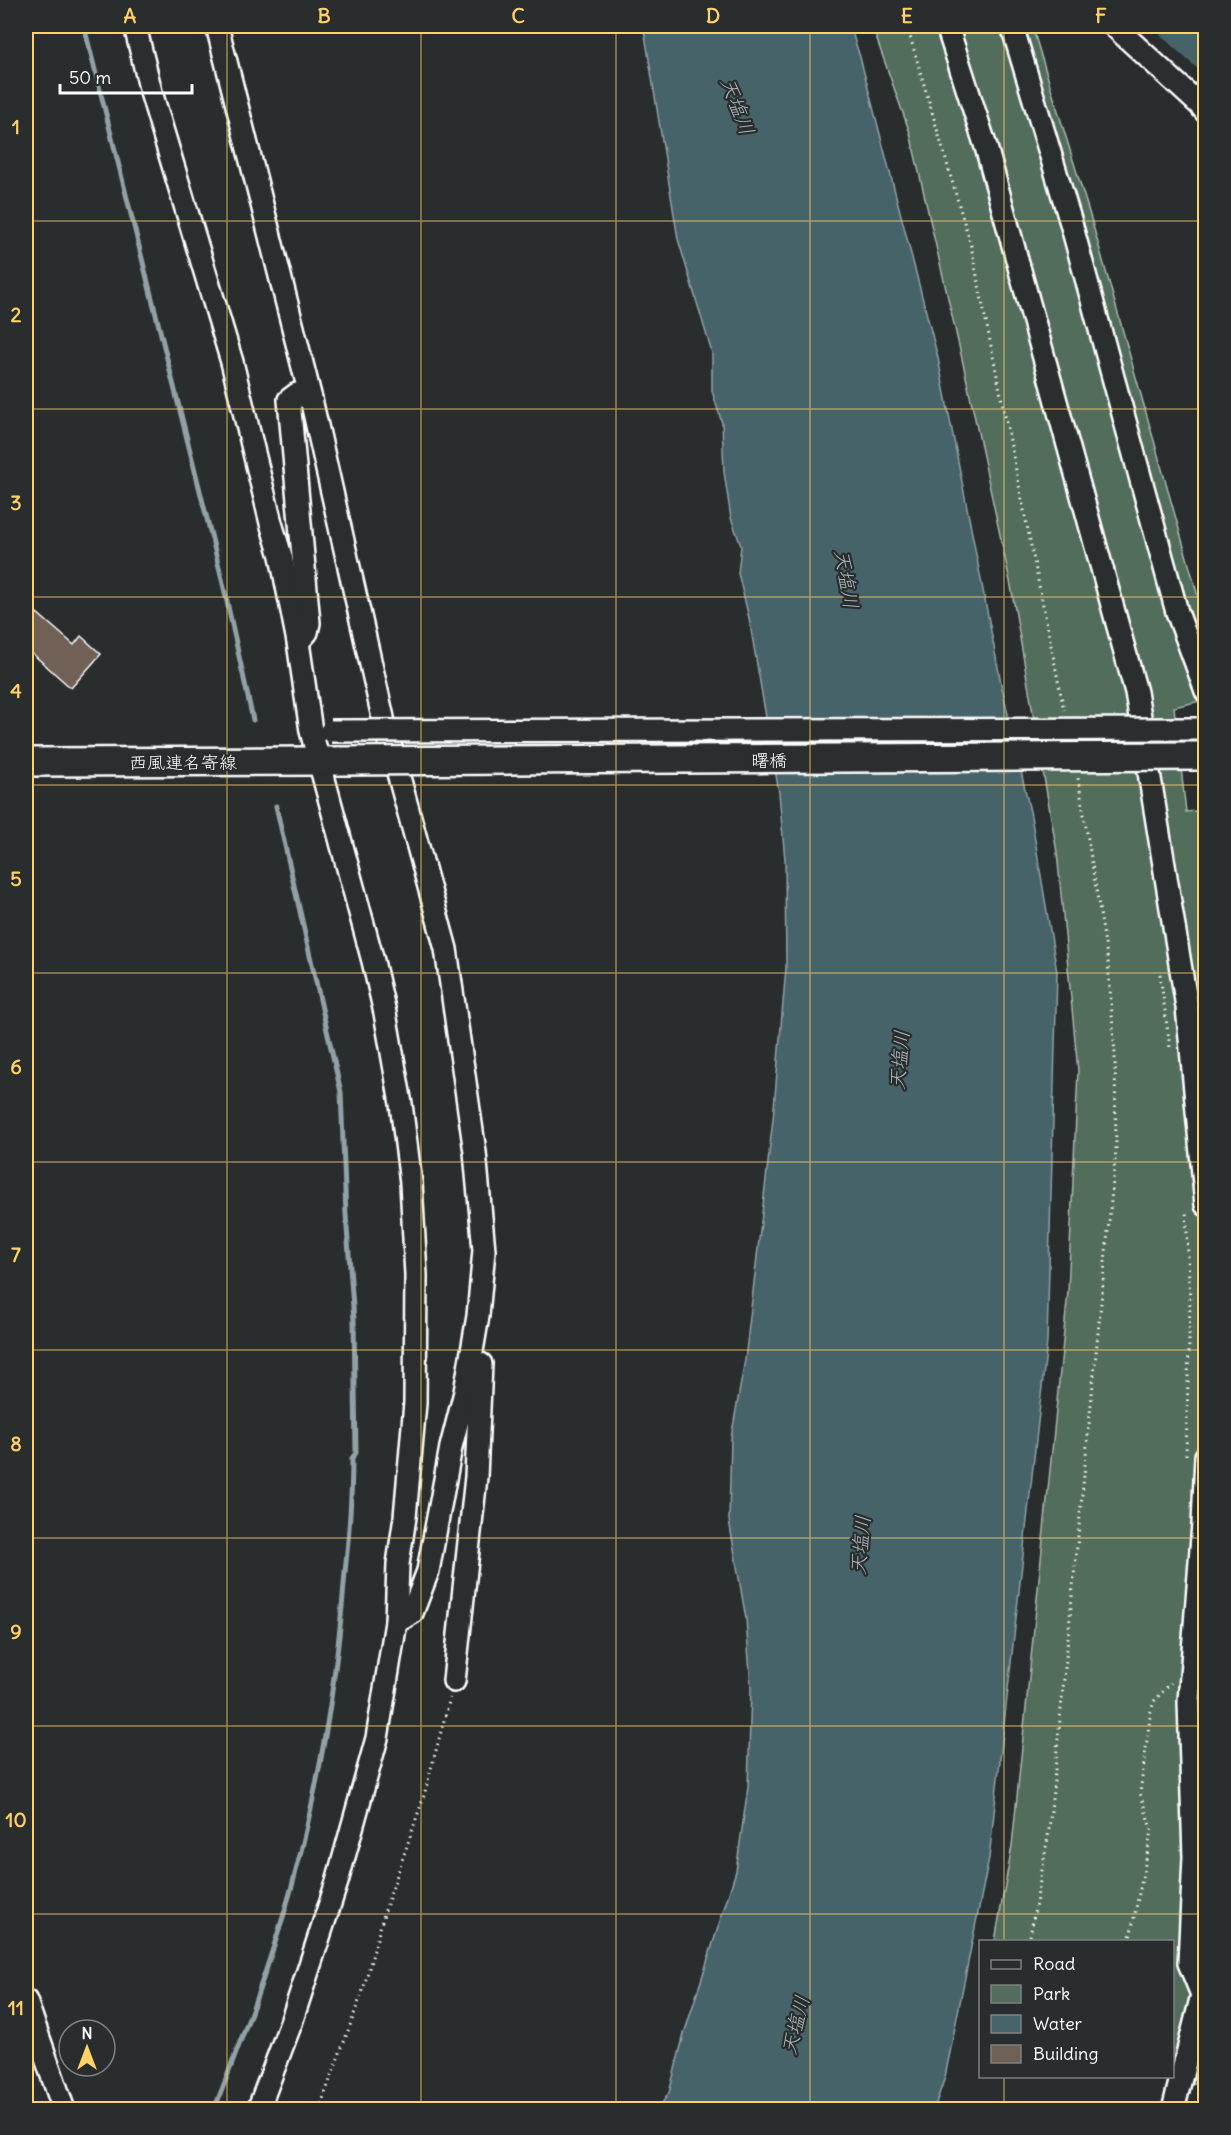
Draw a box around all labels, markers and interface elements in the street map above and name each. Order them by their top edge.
text: A [124,3,137,28]
text: B [317,3,331,28]
text: C [511,3,525,28]
text: D [706,3,720,28]
text: E [901,3,913,28]
text: F [1095,3,1107,28]
scale bar [60,57,192,95]
text: 50 m [69,66,111,89]
water label: 天塩川 [716,74,760,138]
text: 1 [12,114,20,139]
text: 2 [11,302,22,327]
text: 3 [10,490,22,515]
water label: 天塩川 [829,547,865,611]
text: 4 [10,678,22,703]
street label: 曙橋 [751,749,787,772]
street label: 西風連名寄線 [129,751,237,774]
text: 5 [10,866,22,891]
water label: 天塩川 [884,1029,914,1091]
text: 6 [10,1054,22,1079]
text: 7 [11,1242,21,1267]
text: 8 [10,1431,22,1456]
water label: 天塩川 [845,1514,875,1576]
text: 9 [10,1619,22,1644]
text: 10 [5,1807,27,1832]
legend [979,1940,1174,2078]
text: Road [1033,1952,1076,1975]
text: Park [1033,1982,1070,2005]
water label: 天塩川 [776,1993,814,2057]
text: 11 [8,1995,24,2020]
text: Water [1033,2012,1083,2035]
north arrow [57,2018,117,2078]
text: N [81,2023,93,2043]
text: Building [1033,2042,1098,2065]

